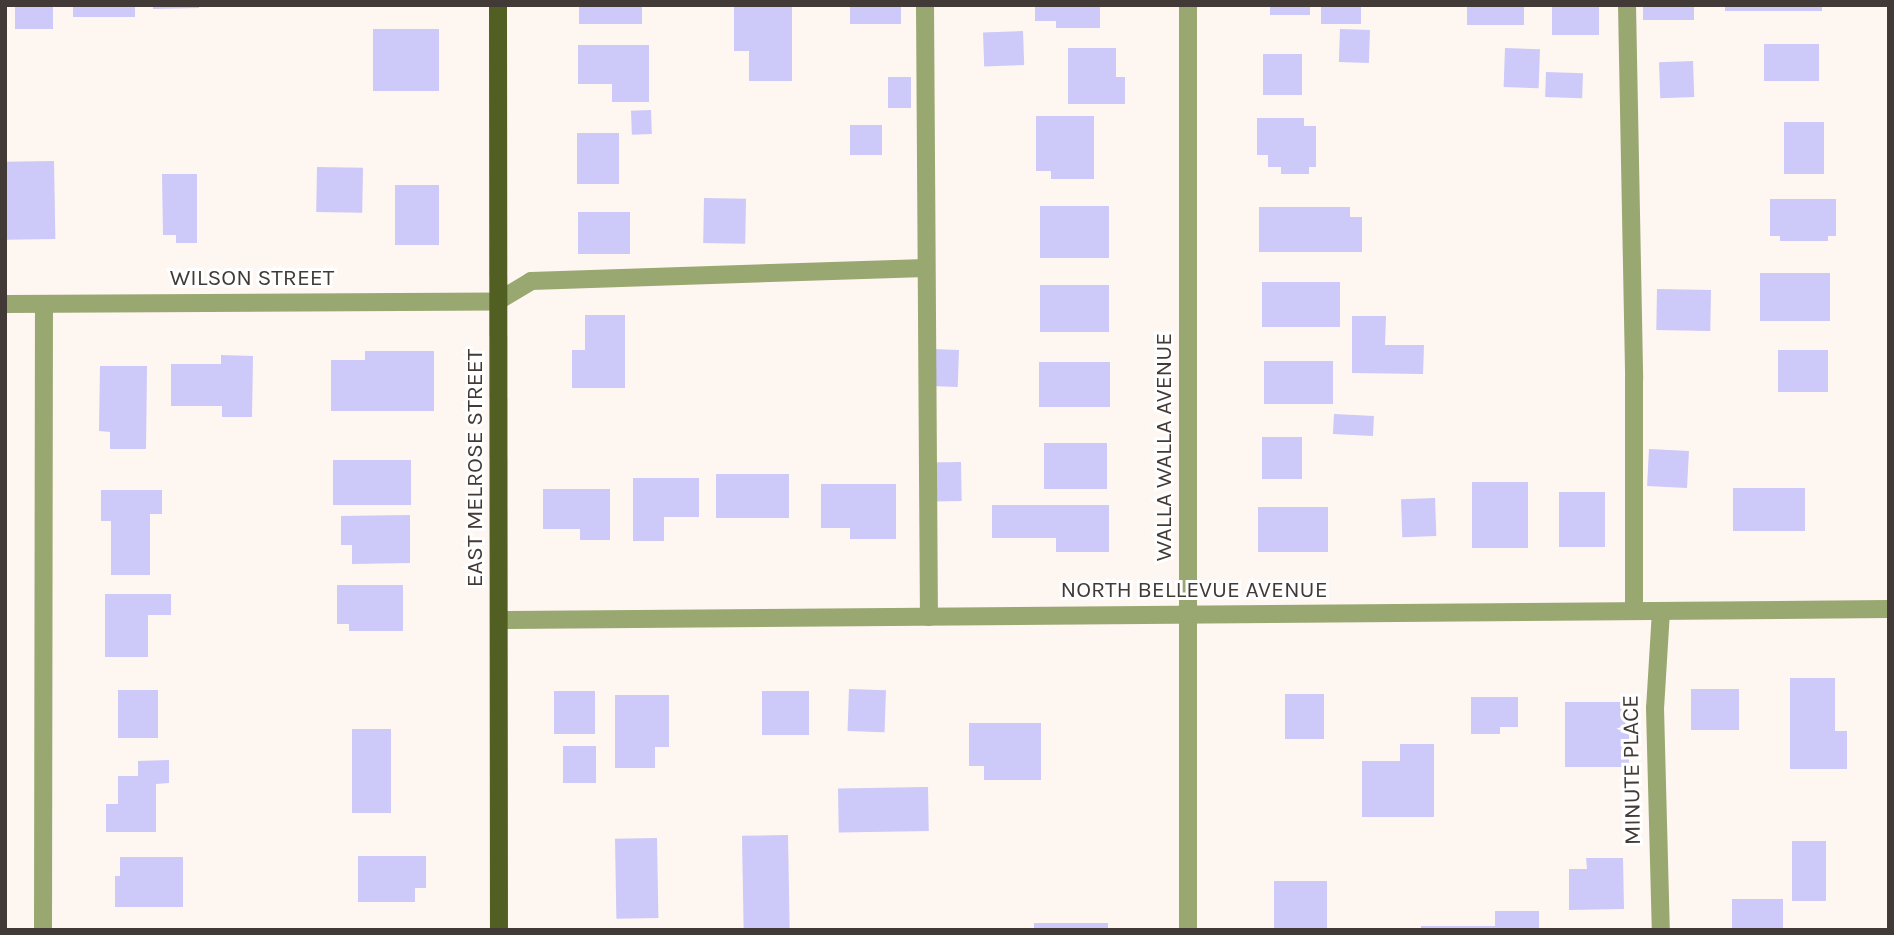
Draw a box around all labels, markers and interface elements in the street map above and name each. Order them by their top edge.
street label: WILSON STREET [170,264,334,292]
street label: WALLA WALLA AVENUE [1150,333,1178,561]
street label: EAST MELROSE STREET [461,349,489,587]
street label: NORTH BELLEVUE AVENUE [1060,576,1328,604]
street label: MINUTE PLACE [1617,695,1647,845]

